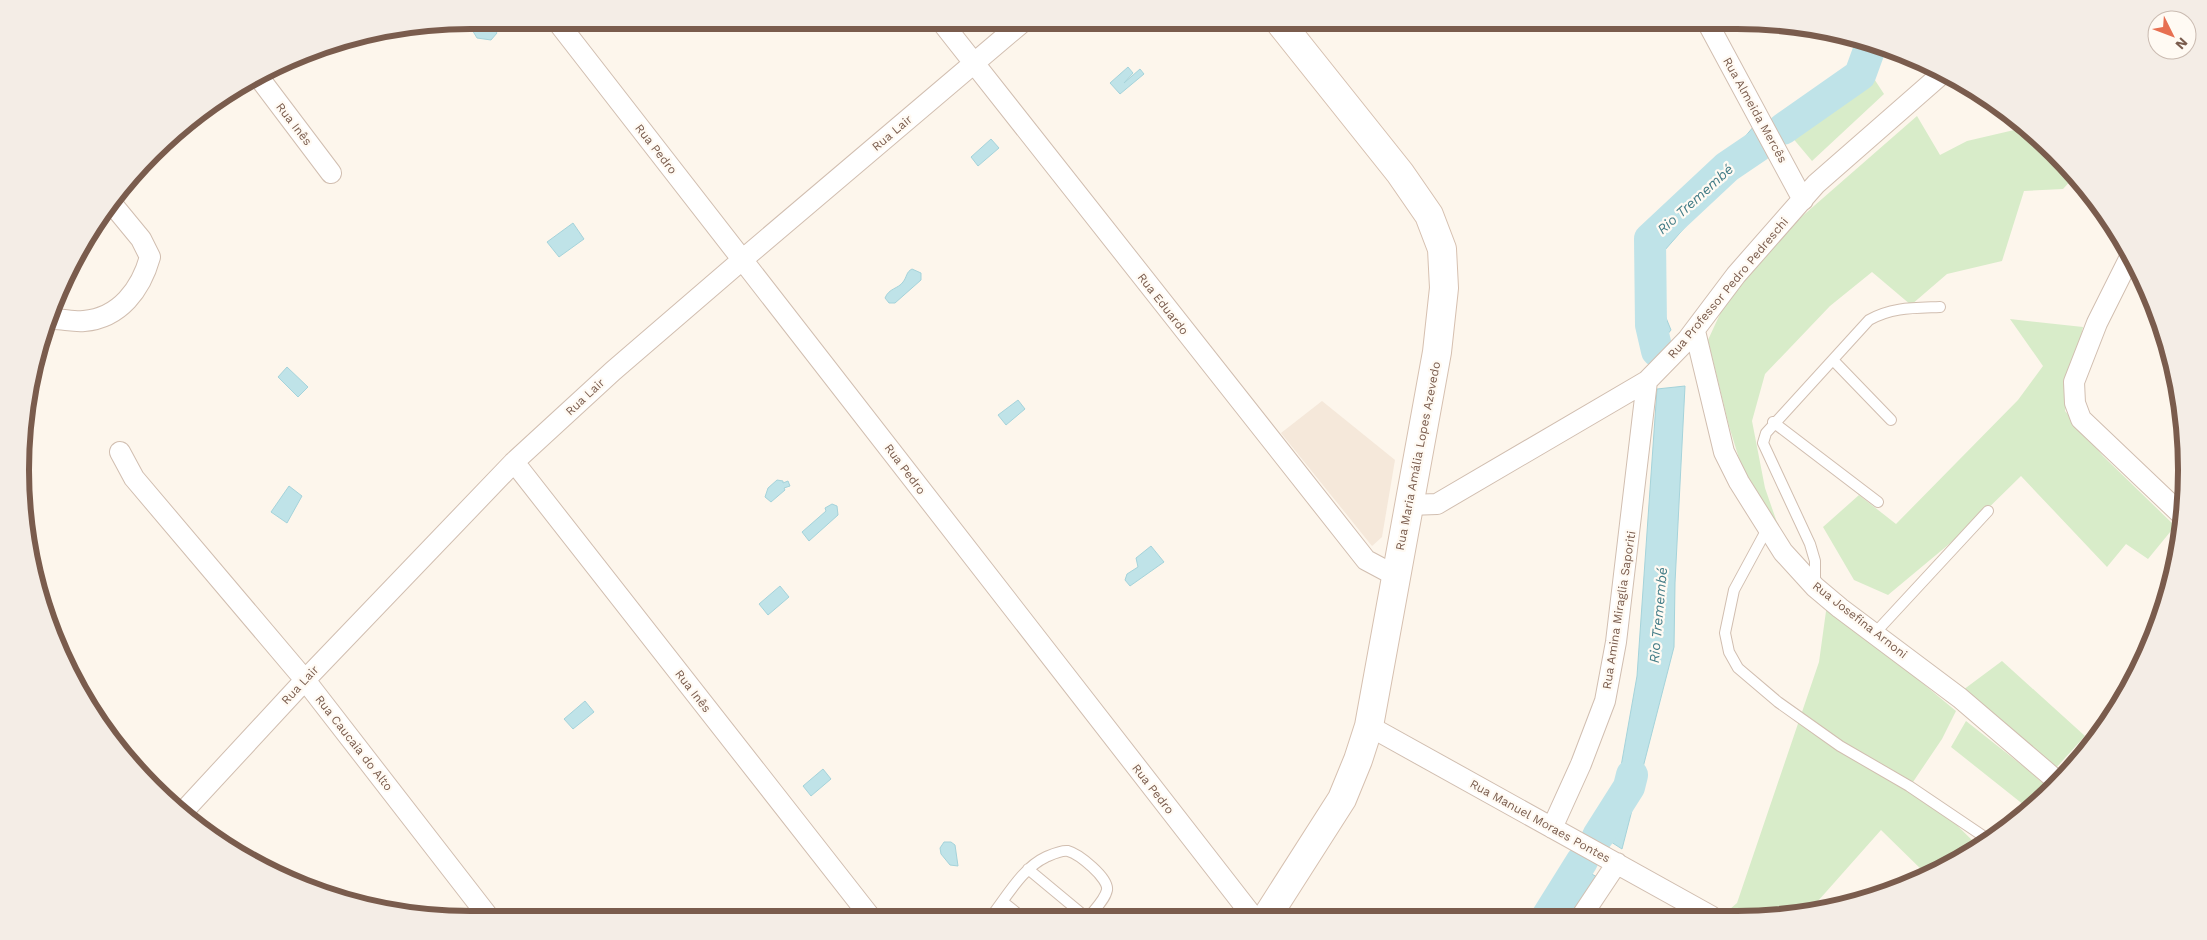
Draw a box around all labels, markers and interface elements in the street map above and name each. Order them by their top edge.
north arrow [2147,10,2197,60]
text: N [2172,34,2191,53]
street label: Rua Almeida Mercês [1720,55,1790,165]
street label: Rua Inês [273,100,315,148]
street label: Rua Lair [869,112,915,154]
street label: Rua Pedro [632,121,680,177]
water label: Rio Tremembé [1654,161,1736,237]
street label: Rua Professor Pedro Pedreschi [1665,215,1791,361]
street label: Rua Eduardo [1135,270,1191,338]
street label: Rua Maria Amália Lopes Azevedo [1393,360,1443,552]
street label: Rua Lair [563,375,607,418]
street label: Rua Pedro [882,441,928,497]
street label: Rua Amina Miraglia Saporiti [1600,530,1638,690]
water label: Rio Tremembé [1646,566,1670,664]
street label: Rua Josefina Arnoni [1810,579,1910,661]
street label: Rua Lair [279,663,322,707]
street label: Rua Inês [672,667,714,715]
street label: Rua Caucaia do Alto [312,692,396,794]
street label: Rua Pedro [1129,761,1177,817]
street label: Rua Manuel Moraes Pontes [1467,777,1613,865]

